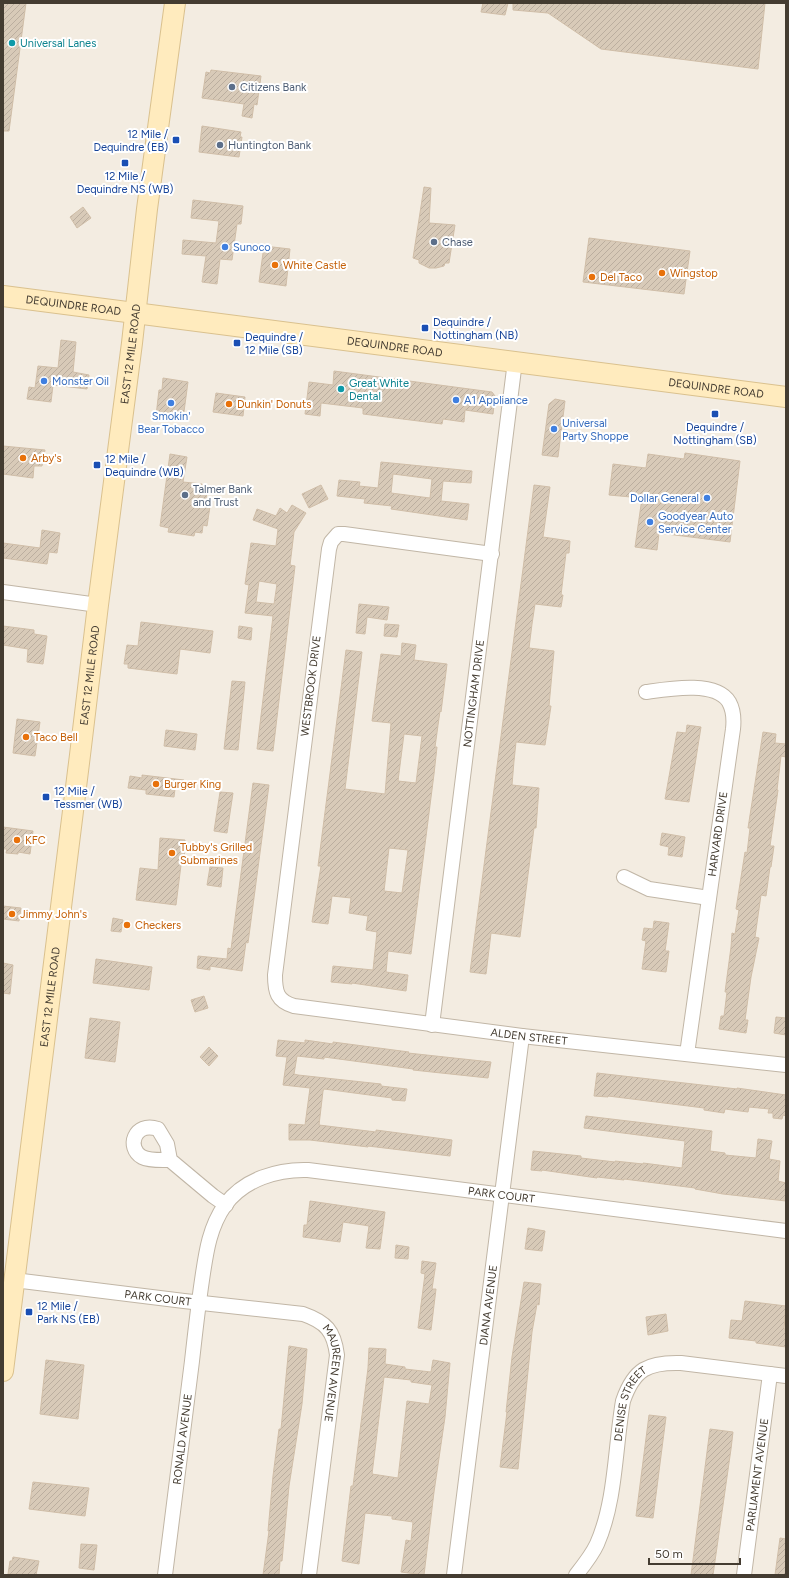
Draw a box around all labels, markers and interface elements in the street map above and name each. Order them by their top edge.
place label: Universal Lanes [20,37,96,50]
marker: Universal Lanes [7,38,17,48]
place label: Citizens Bank [240,81,307,94]
marker: Citizens Bank [227,82,237,92]
place label: 12 Mile / Dequindre (EB) [93,128,169,154]
marker: 12 Mile / Dequindre (EB) [171,135,181,145]
place label: Huntington Bank [228,139,312,152]
marker: Huntington Bank [215,140,225,150]
marker: 12 Mile / Dequindre NS (WB) [120,158,130,168]
place label: 12 Mile / Dequindre NS (WB) [77,170,173,196]
place label: Chase [442,236,473,249]
marker: Chase [429,237,439,247]
place label: Sunoco [233,241,271,254]
marker: Sunoco [220,242,230,252]
place label: White Castle [283,259,346,272]
marker: White Castle [270,260,280,270]
place label: Wingstop [670,267,718,280]
marker: Wingstop [657,268,667,278]
place label: Del Taco [600,271,642,284]
marker: Del Taco [587,272,597,282]
street label: DEQUINDRE ROAD [25,292,122,318]
street label: EAST 12 MILE ROAD [118,303,143,405]
place label: Dequindre / Nottingham (NB) [433,316,518,342]
marker: Dequindre / Nottingham (NB) [420,323,430,333]
place label: Dequindre / 12 Mile (SB) [245,331,304,357]
street label: DEQUINDRE ROAD [346,334,444,359]
marker: Dequindre / 12 Mile (SB) [232,338,242,348]
place label: Monster Oil [52,375,109,388]
street label: DEQUINDRE ROAD [668,375,765,401]
marker: Monster Oil [39,376,49,386]
place label: Great White Dental [349,377,409,403]
marker: Great White Dental [336,384,346,394]
place label: A1 Appliance [464,394,528,407]
marker: A1 Appliance [451,395,461,405]
marker: Smokin' Bear Tobacco [166,398,176,408]
place label: Dunkin' Donuts [237,398,311,411]
marker: Dunkin' Donuts [224,399,234,409]
marker: Dequindre / Nottingham (SB) [710,409,720,419]
place label: Smokin' Bear Tobacco [138,410,204,436]
place label: Universal Party Shoppe [562,417,629,443]
place label: Dequindre / Nottingham (SB) [673,421,757,447]
marker: Universal Party Shoppe [549,424,559,434]
place label: Arby's [31,452,62,465]
marker: Arby's [18,453,28,463]
place label: 12 Mile / Dequindre (WB) [105,453,184,479]
marker: 12 Mile / Dequindre (WB) [92,460,102,470]
place label: Talmer Bank and Trust [193,483,253,509]
marker: Talmer Bank and Trust [180,490,190,500]
place label: Dollar General [630,492,699,505]
marker: Dollar General [702,493,712,503]
place label: Goodyear Auto Service Center [658,510,733,536]
marker: Goodyear Auto Service Center [645,517,655,527]
street label: EAST 12 MILE ROAD [77,624,102,726]
street label: WESTBROOK DRIVE [298,635,324,737]
street label: NOTTINGHAM DRIVE [460,639,487,748]
place label: Taco Bell [34,731,78,744]
marker: Taco Bell [21,732,31,742]
place label: Burger King [164,778,221,791]
marker: Burger King [151,779,161,789]
place label: 12 Mile / Tessmer (WB) [54,785,123,811]
street label: HARVARD DRIVE [706,791,730,877]
marker: 12 Mile / Tessmer (WB) [41,792,51,802]
place label: KFC [25,834,46,847]
marker: KFC [12,835,22,845]
place label: Tubby's Grilled Submarines [180,841,252,867]
marker: Tubby's Grilled Submarines [167,848,177,858]
place label: Jimmy John's [20,908,87,921]
marker: Jimmy John's [7,909,17,919]
place label: Checkers [135,919,181,932]
marker: Checkers [122,920,132,930]
street label: EAST 12 MILE ROAD [37,946,63,1048]
street label: ALDEN STREET [490,1025,568,1047]
street label: PARK COURT [467,1184,536,1205]
street label: DIANA AVENUE [477,1264,500,1346]
street label: PARK COURT [124,1287,192,1308]
place label: 12 Mile / Park NS (EB) [37,1300,100,1326]
marker: 12 Mile / Park NS (EB) [24,1307,34,1317]
street label: MAUREEN AVENUE [320,1322,344,1423]
street label: DENISE STREET [611,1363,649,1442]
street label: RONALD AVENUE [170,1393,194,1485]
street label: PARLIAMENT AVENUE [743,1417,771,1532]
scale bar [649,1540,740,1566]
text: 50 m [655,1547,683,1561]

